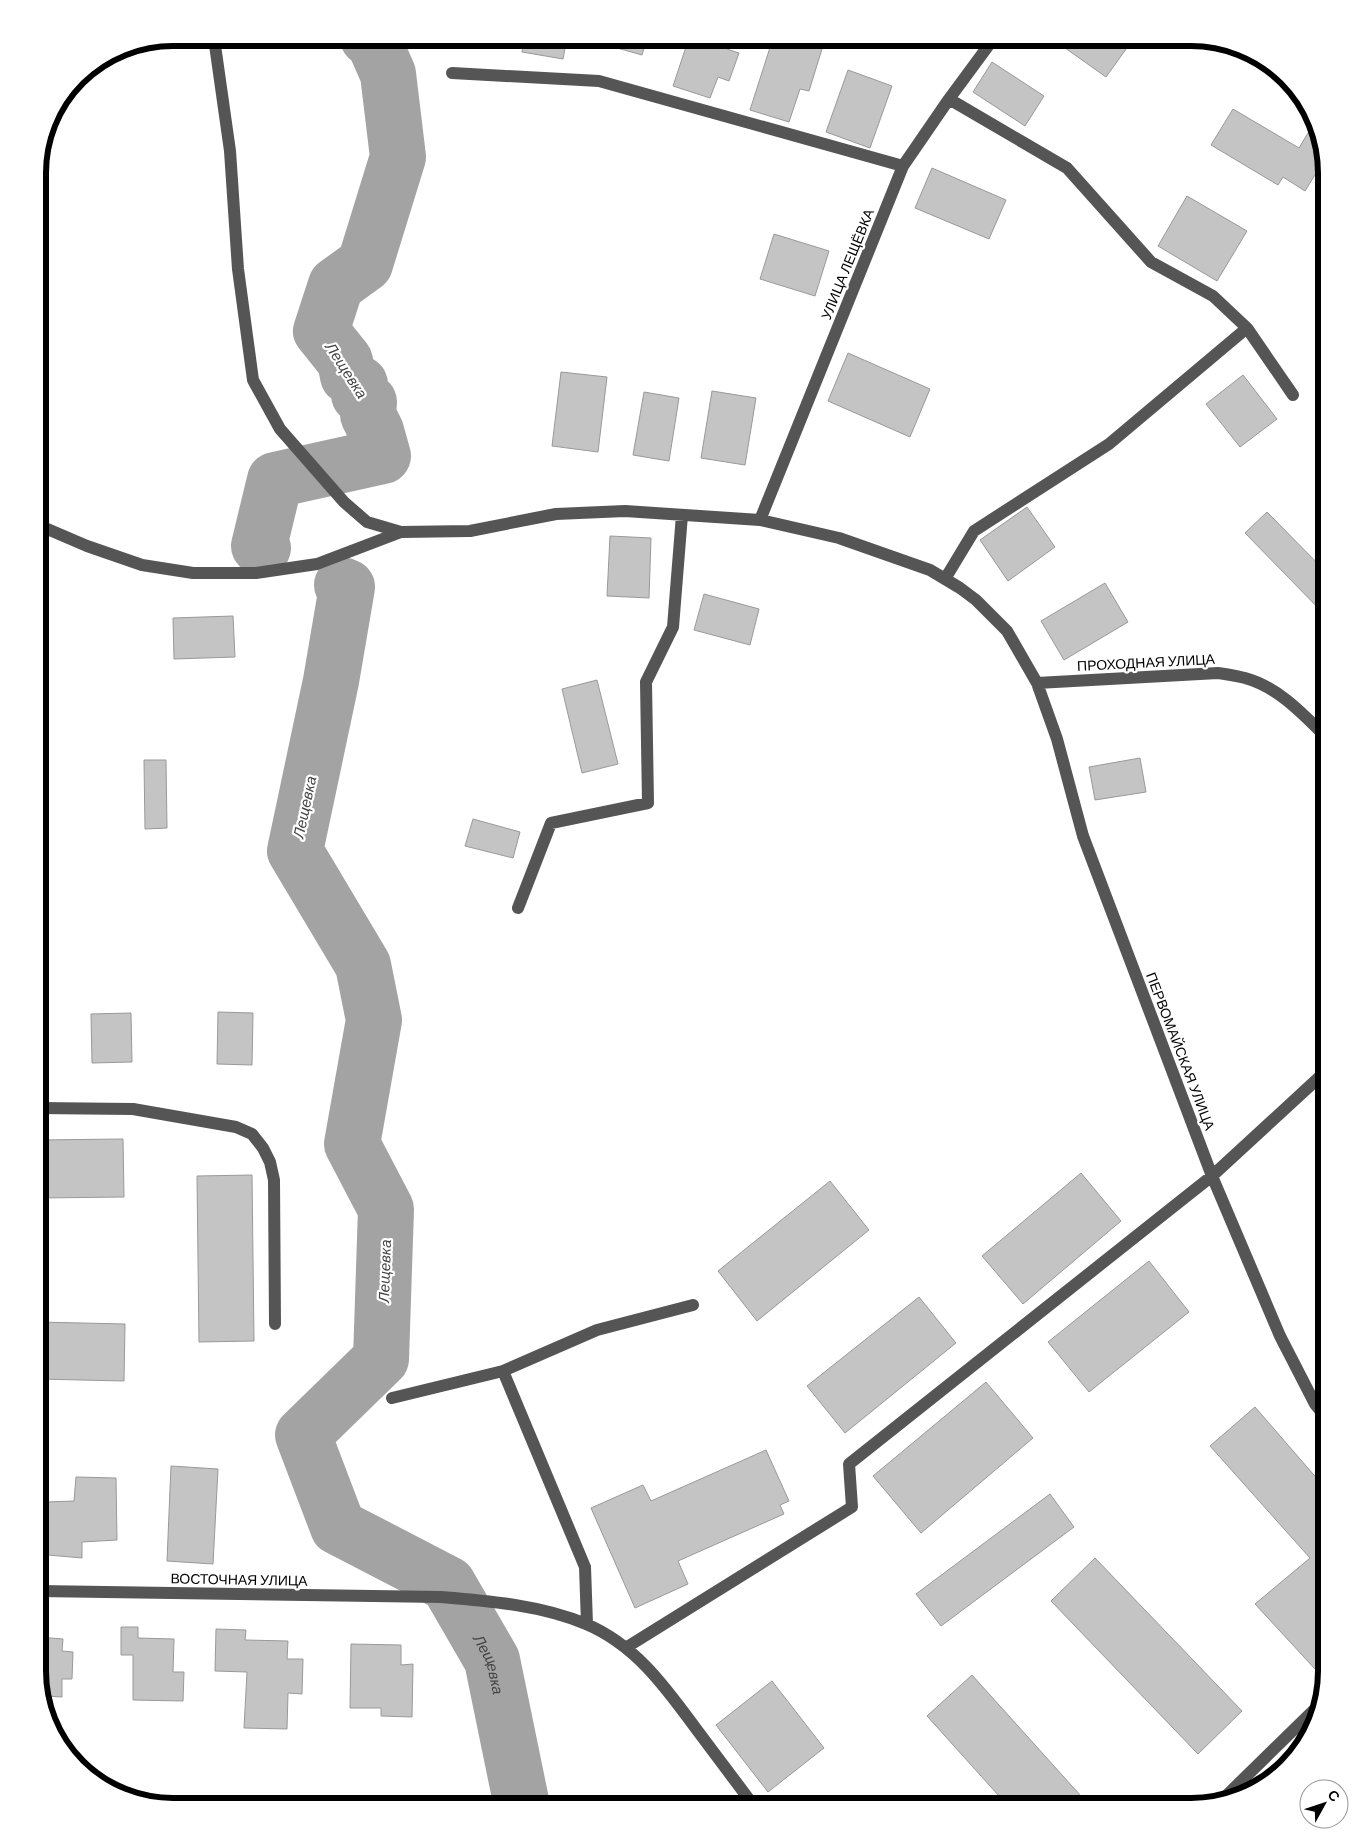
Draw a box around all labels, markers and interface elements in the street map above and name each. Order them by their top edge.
street label: УЛИЦА ЛЕЩЁВКА [817,205,877,322]
water label: Лещевка [322,338,372,401]
street label: ПРОХОДНАЯ УЛИЦА [1077,650,1216,674]
water label: Лещевка [288,774,319,841]
street label: ПЕРВОМАЙСКАЯ УЛИЦА [1143,970,1219,1133]
water label: Лещевка [374,1239,394,1304]
street label: ВОСТОЧНАЯ УЛИЦА [170,1569,308,1589]
water label: Лещевка [470,1630,508,1696]
north arrow [1299,1779,1349,1829]
text: С [1325,1786,1344,1805]

